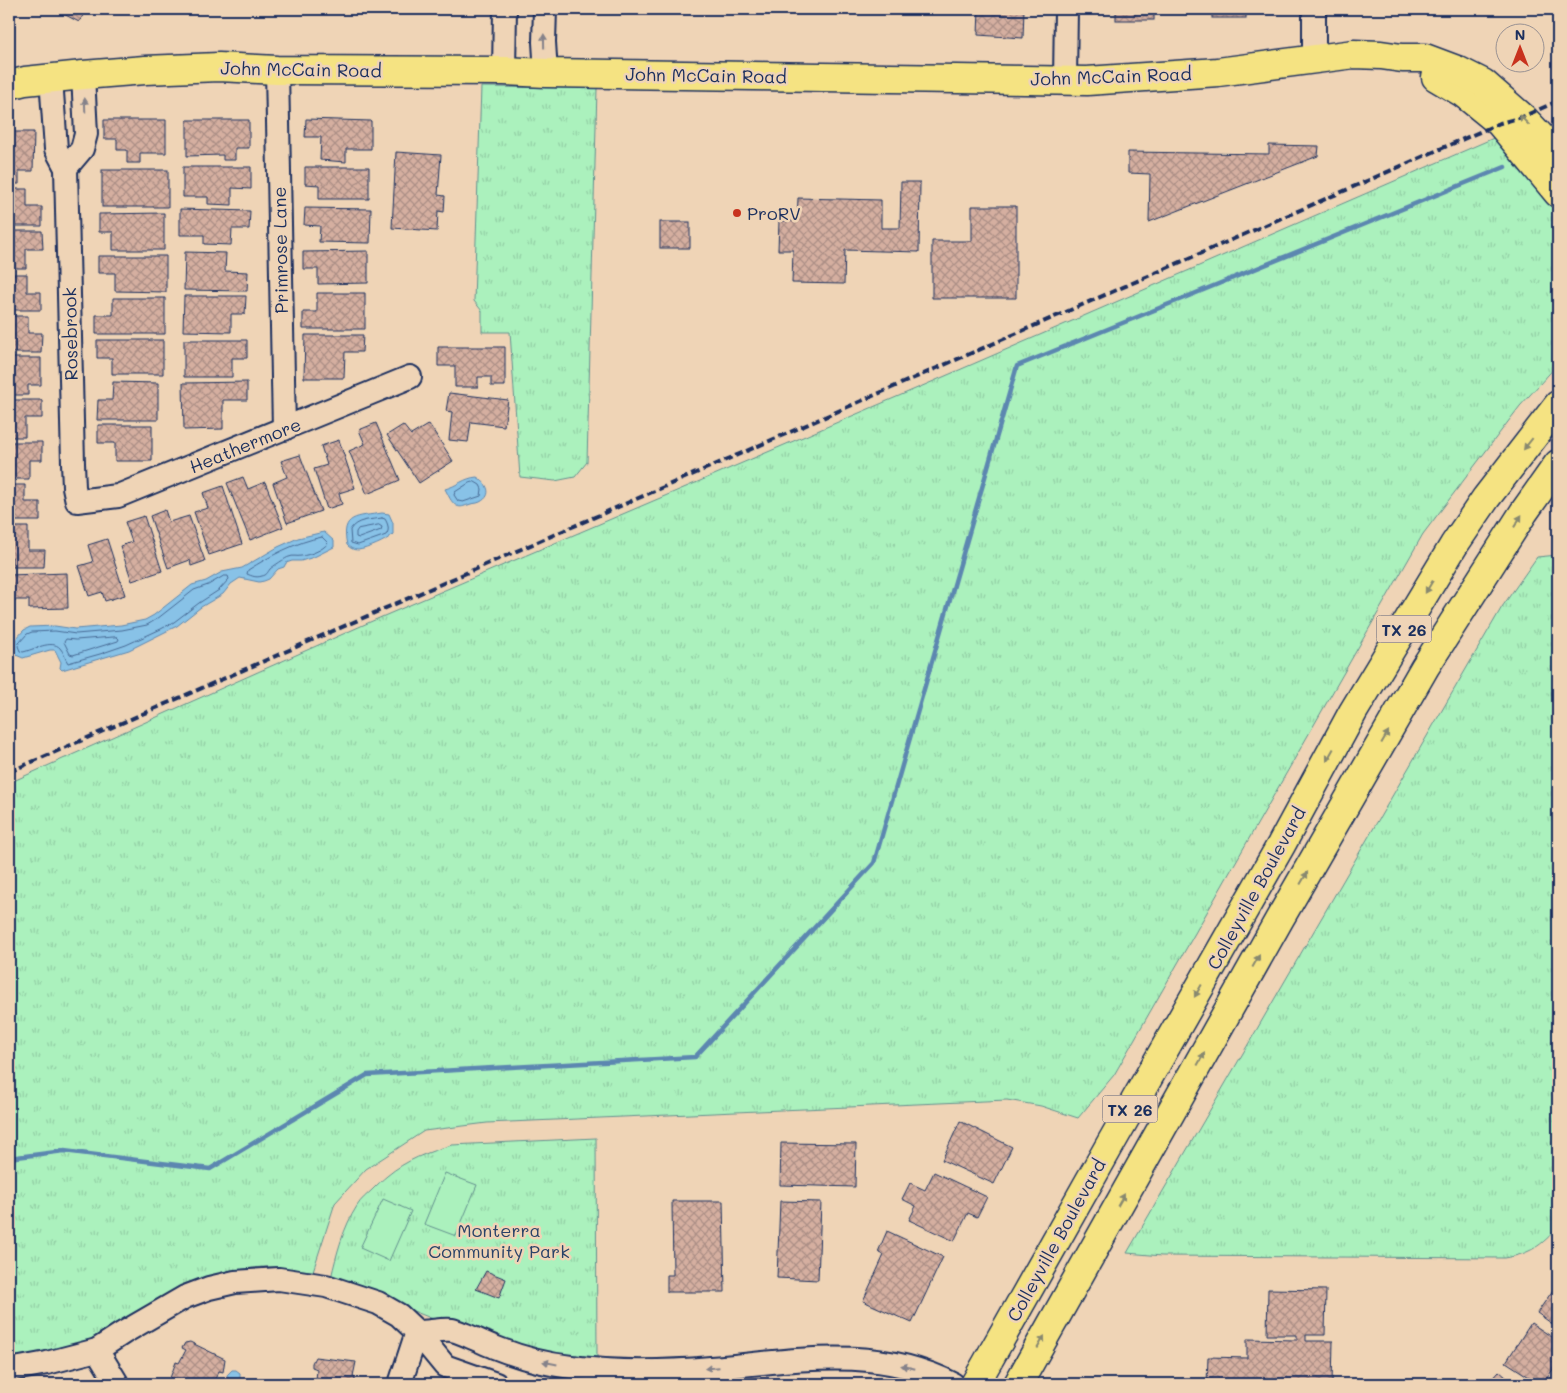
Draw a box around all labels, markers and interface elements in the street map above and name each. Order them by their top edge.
north arrow [1494,22,1544,72]
text: N [1515,25,1525,44]
one-way arrow [540,33,548,49]
street label: John McCain Road [220,56,382,82]
street label: John McCain Road [1030,61,1192,91]
street label: John McCain Road [625,62,787,88]
one-way arrow [80,97,88,113]
one-way arrow [1519,114,1531,126]
street label: Primrose Lane [267,186,293,314]
place label: ProRV [747,201,801,225]
marker: ProRV [731,207,743,219]
street label: Rosebrook [57,287,83,381]
street label: Heathermore [186,412,304,478]
one-way arrow [1523,437,1534,450]
one-way arrow [1514,514,1523,528]
one-way arrow [1425,580,1434,593]
road number: TX 26 [1376,616,1432,642]
one-way arrow [1381,730,1389,745]
one-way arrow [1326,748,1334,762]
street label: Colleyville Boulevard [1201,802,1311,974]
one-way arrow [1299,872,1308,885]
one-way arrow [1252,954,1260,969]
one-way arrow [1193,984,1202,997]
one-way arrow [1197,1051,1205,1066]
road number: TX 26 [1102,1096,1158,1122]
street label: Colleyville Boulevard [1001,1154,1111,1326]
one-way arrow [1117,1194,1126,1207]
park label: Monterra Community Park [428,1218,570,1263]
one-way arrow [1037,1335,1046,1348]
one-way arrow [542,1359,557,1367]
one-way arrow [900,1363,915,1371]
one-way arrow [703,1364,719,1372]

